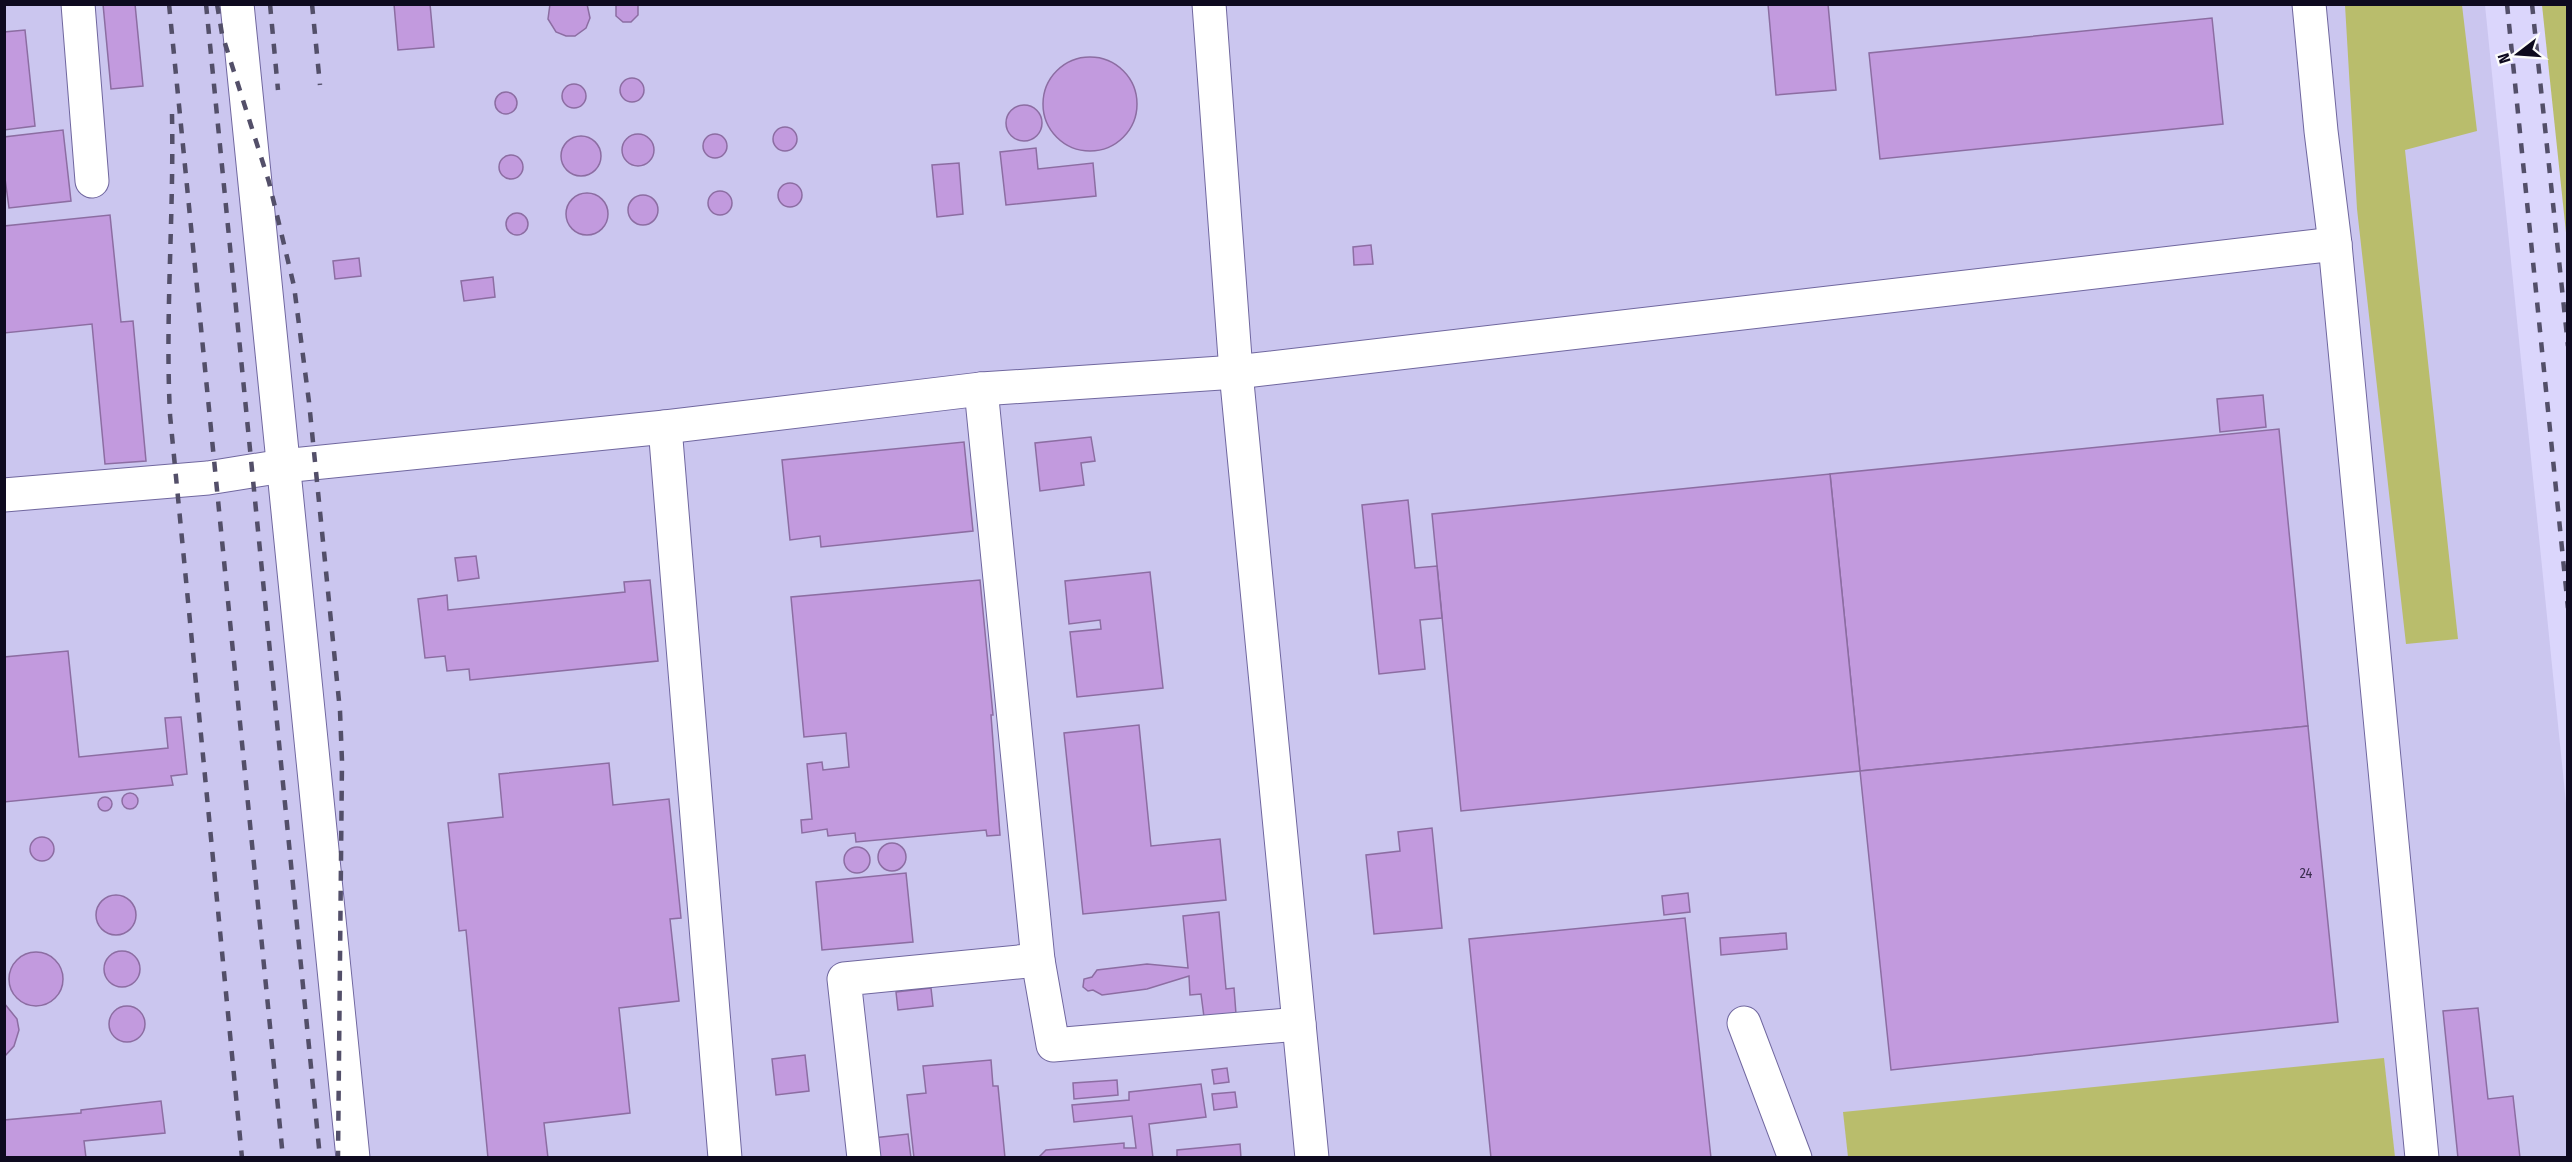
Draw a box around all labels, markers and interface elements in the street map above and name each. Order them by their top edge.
north arrow [2488,24,2548,84]
text: N [2494,51,2515,66]
house number: 24 [2300,865,2313,882]

